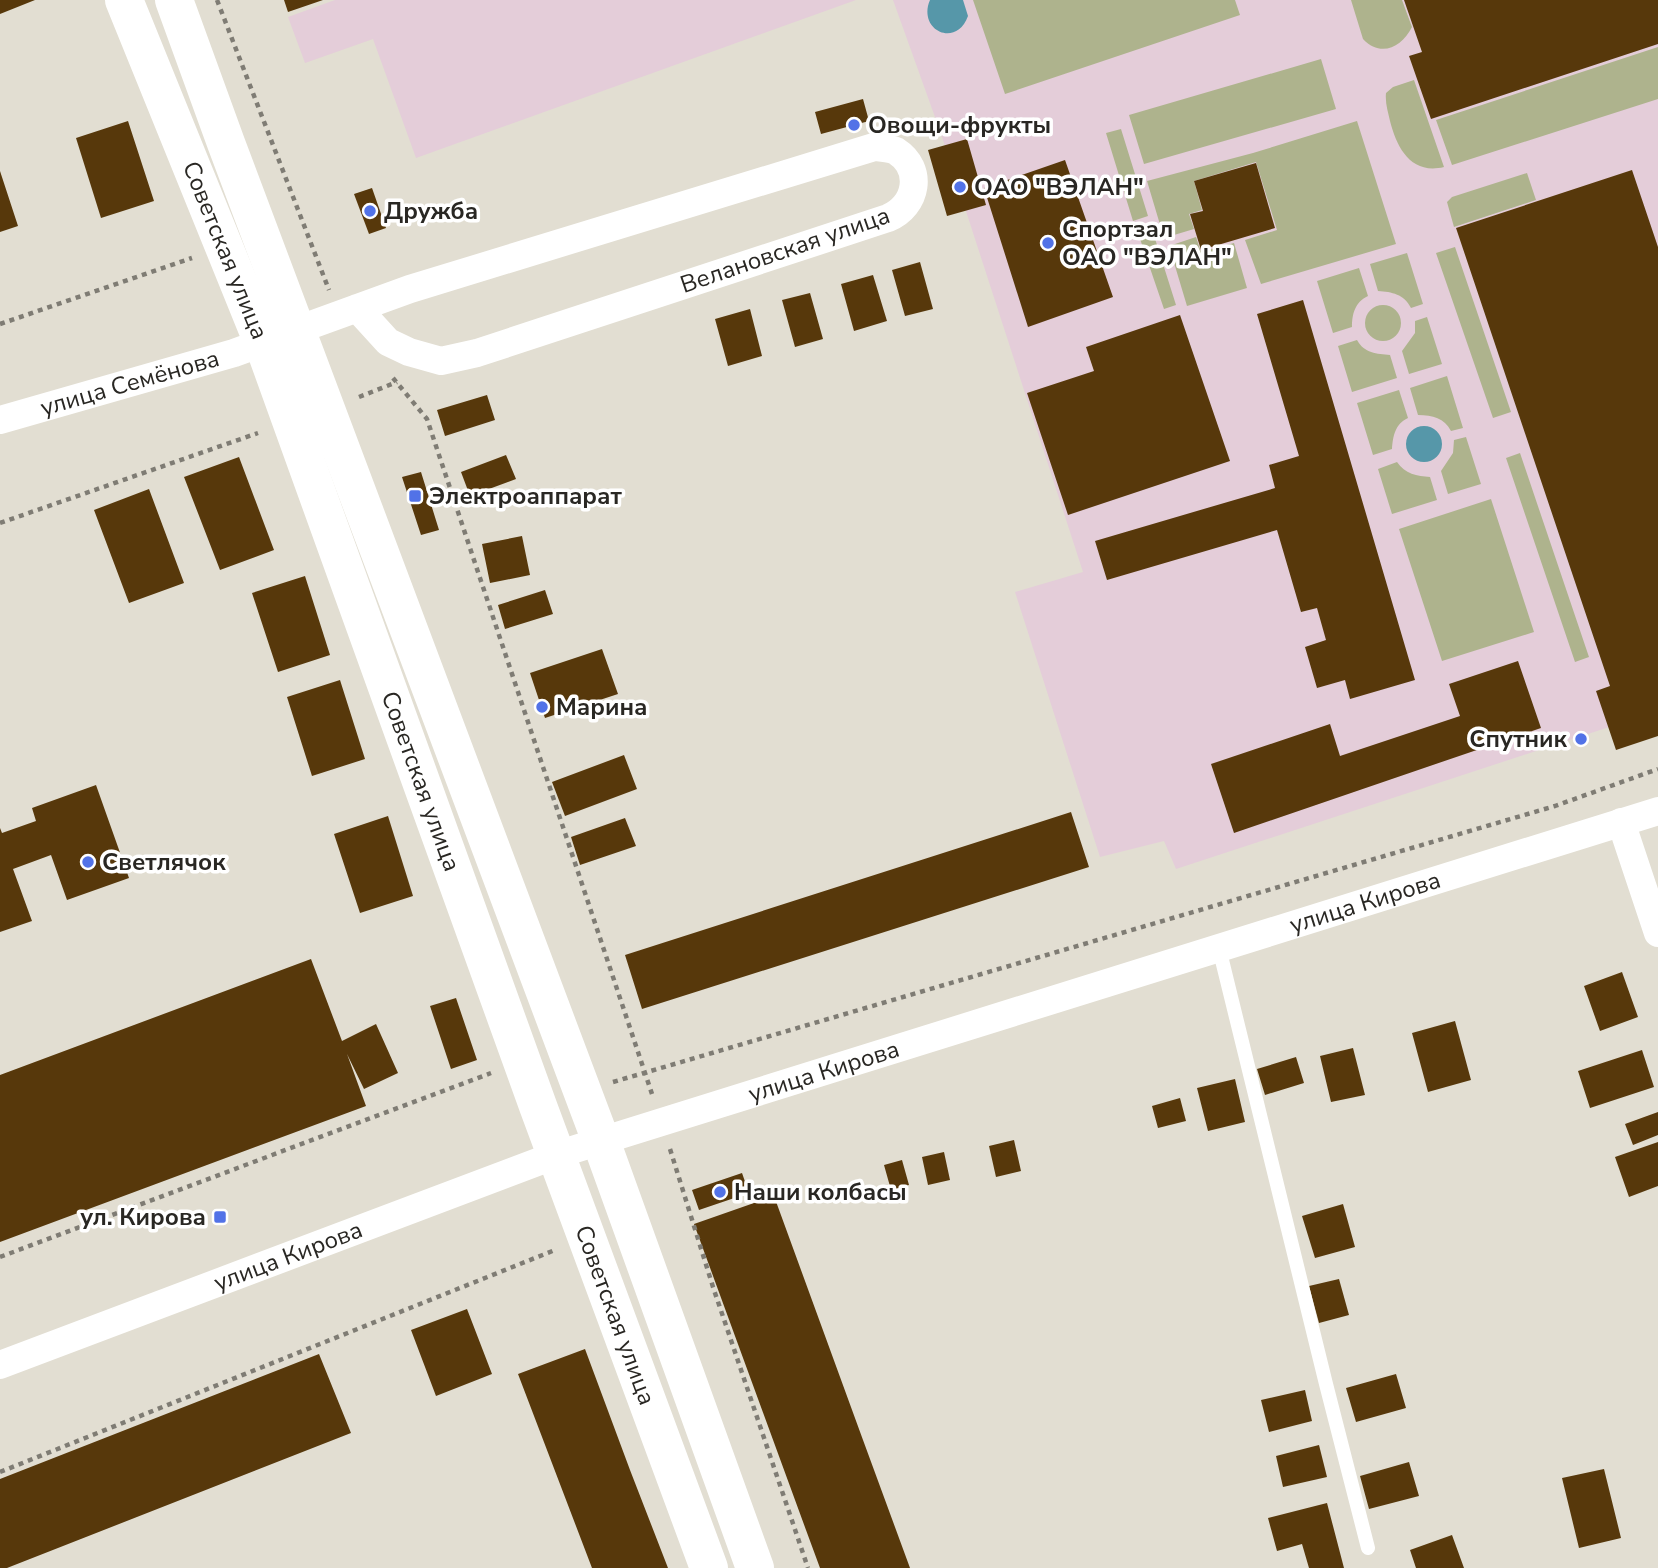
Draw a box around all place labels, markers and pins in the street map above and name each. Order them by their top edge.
place label: Овощи-фрукты [868,109,1051,141]
marker: Овощи-фрукты [846,117,862,133]
place label: ОАО "ВЭЛАН" [974,171,1144,203]
marker: ОАО "ВЭЛАН" [952,179,968,195]
place label: Дружба [384,195,478,227]
marker: Дружба [362,203,378,219]
place label: Спортзал ОАО "ВЭЛАН" [1062,213,1232,273]
marker: Спортзал ОАО "ВЭЛАН" [1040,235,1056,251]
place label: Электроаппарат [429,480,623,512]
marker: Электроаппарат [407,488,423,504]
place label: Марина [556,691,648,723]
marker: Марина [534,699,550,715]
place label: Спутник [1469,723,1568,755]
marker: Спутник [1573,731,1589,747]
place label: Светлячок [102,846,226,878]
marker: Светлячок [80,854,96,870]
place label: Наши колбасы [734,1176,907,1208]
marker: Наши колбасы [712,1184,728,1200]
place label: ул. Кирова [80,1201,206,1233]
marker: ул. Кирова [212,1209,228,1225]

